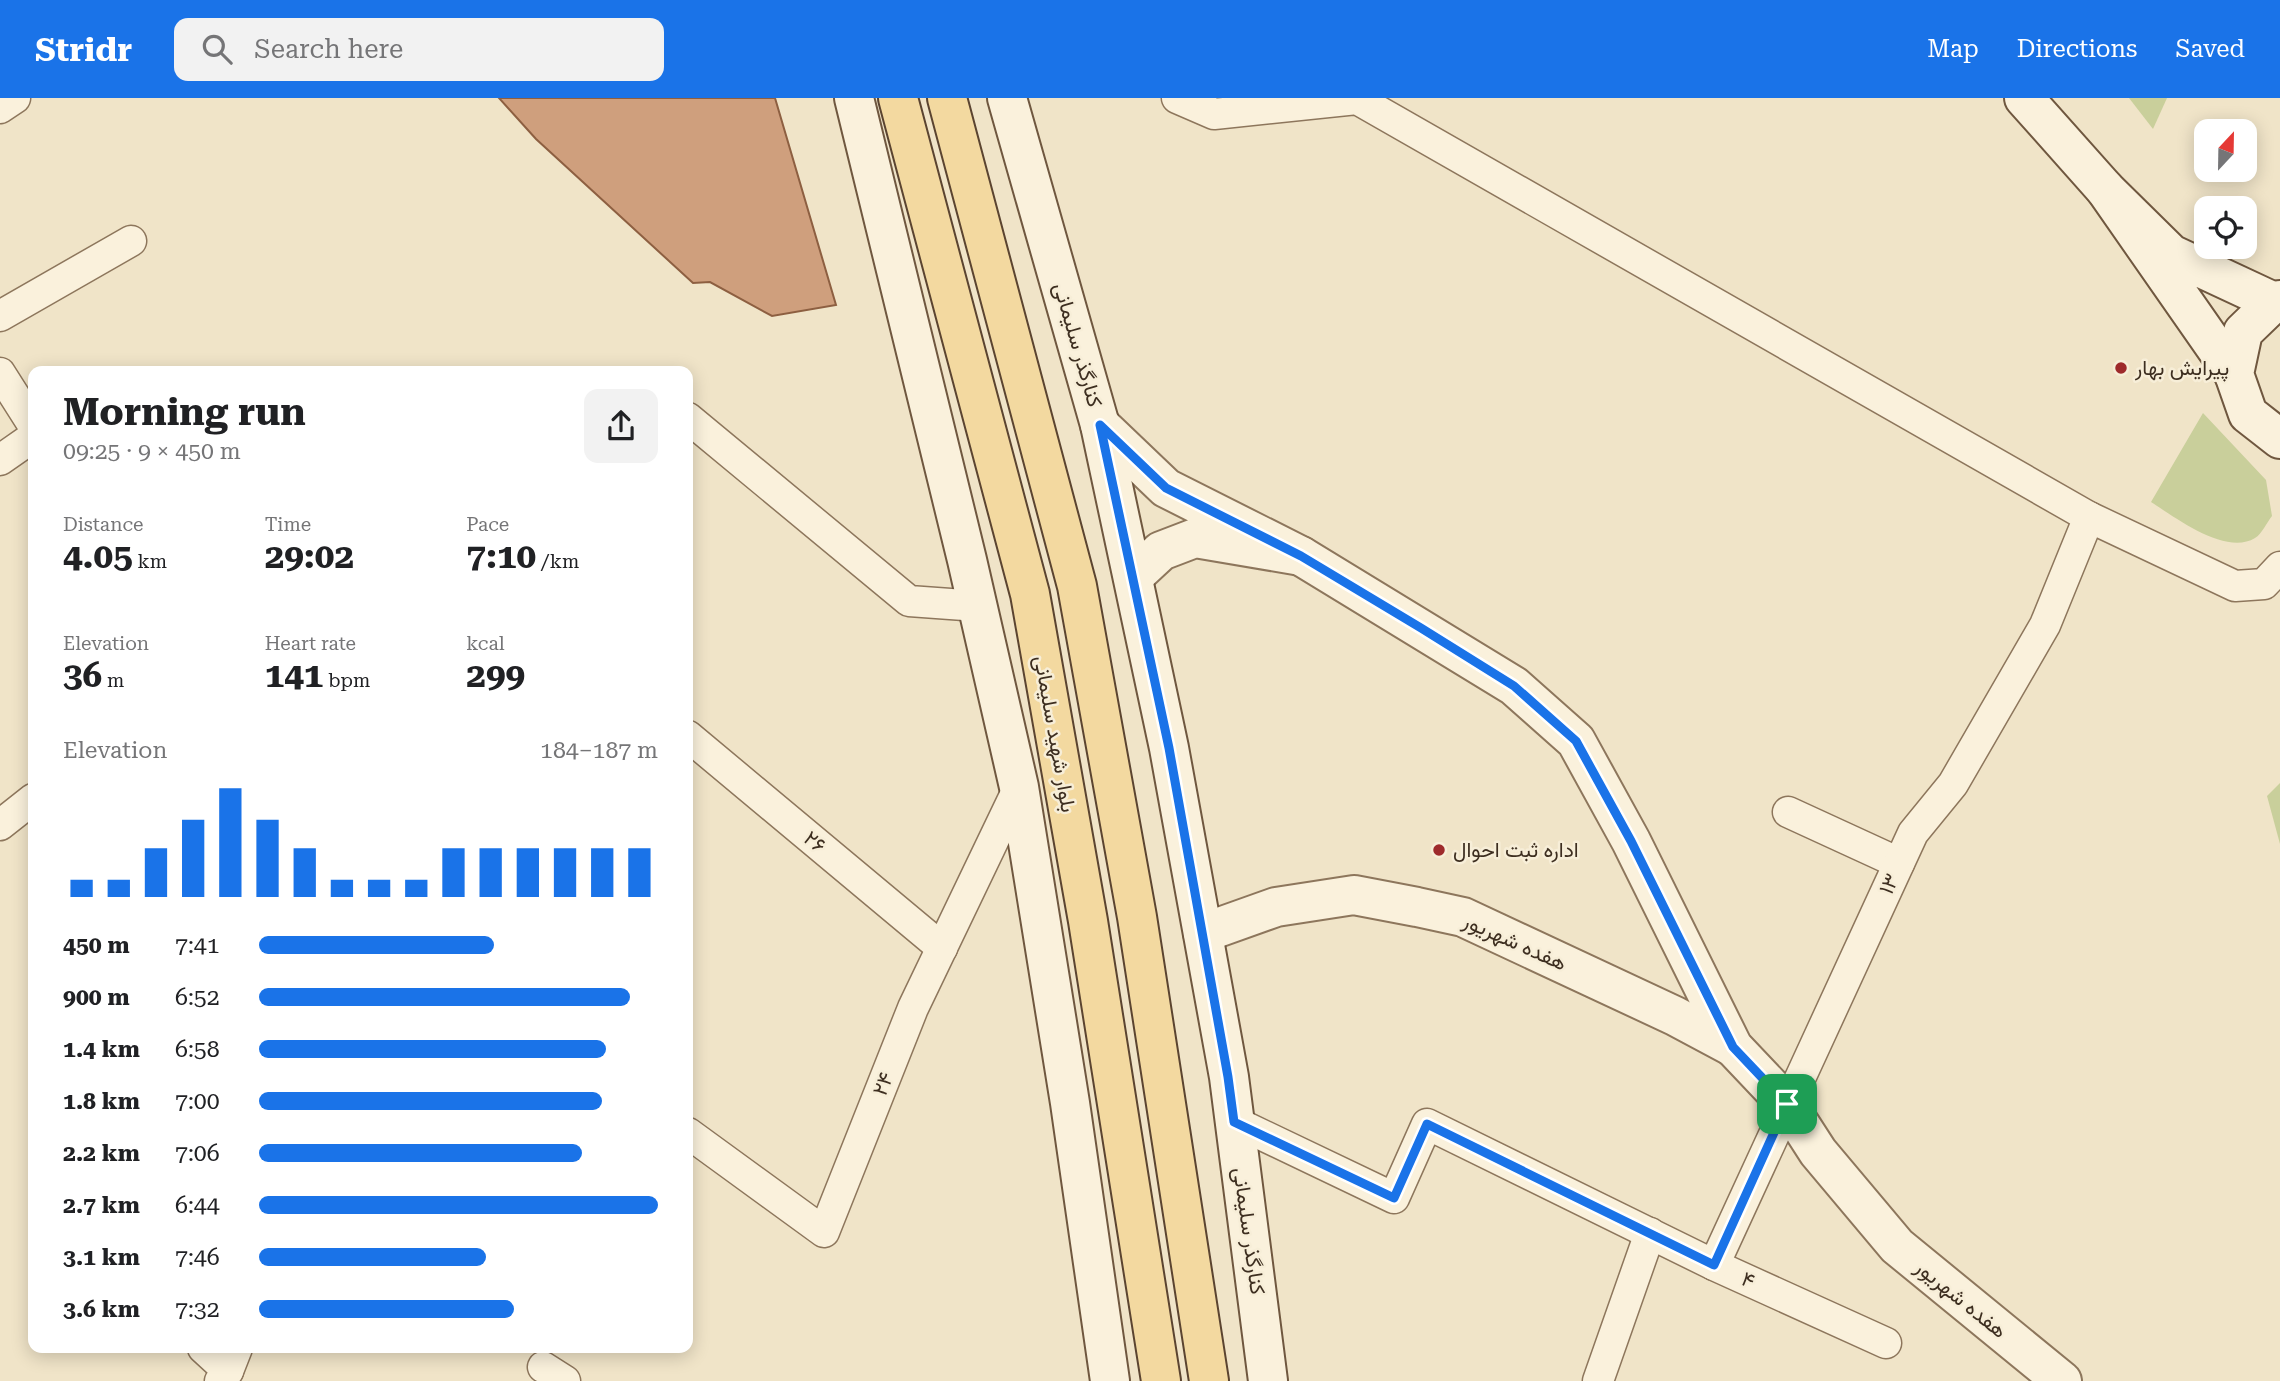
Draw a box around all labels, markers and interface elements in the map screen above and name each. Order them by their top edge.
search box [174,18,664,81]
text: Stridr [35,30,132,69]
icon: search [198,30,236,68]
text: Search here [254,34,403,64]
text: Map [1927,35,1979,63]
text: Directions [2017,35,2137,63]
text: Saved [2175,35,2245,63]
north arrow [2194,119,2258,182]
map controls [2194,119,2257,259]
button: locate [2194,196,2257,259]
street label: کنارگذر سلیمانی [1048,280,1107,410]
place label: پیرایش بهار [2134,356,2229,382]
marker: پیرایش بهار [2113,360,2129,376]
button: share [584,389,658,463]
text: Morning run [63,390,306,434]
text: 09:25 · 9 × 450 m [63,438,241,465]
text: Distance [63,513,143,536]
text: Time [265,513,311,536]
text: Pace [466,513,509,536]
text: 4.05 [63,536,133,577]
text: 29:02 [265,536,354,577]
text: 7:10 [466,536,536,577]
text: km [133,550,167,573]
text: /km [536,550,579,573]
text: Elevation [63,632,149,655]
text: Heart rate [265,632,356,655]
text: kcal [466,632,505,655]
street label: بلوار شهید سلیمانی [1028,654,1081,814]
text: 36 [63,655,102,696]
text: 141 [265,655,323,696]
text: 299 [466,655,525,696]
text: m [102,669,124,692]
text: bpm [323,669,370,692]
text: Elevation [63,737,167,764]
text: 184–187 m [540,737,658,764]
street label: ۲۶ [799,826,831,858]
place label: اداره ثبت احوال [1453,838,1579,863]
marker: اداره ثبت احوال [1431,842,1447,858]
street label: ۱۳ [1874,870,1904,898]
street label: هفده شهریور [1458,908,1570,976]
text: 450 m [63,932,130,959]
text: 7:41 [175,932,220,959]
text: 900 m [63,984,130,1011]
text: 6:52 [175,984,220,1011]
text: 1.4 km [63,1036,140,1063]
text: 6:58 [175,1036,220,1063]
street label: ۲۴ [868,1069,898,1099]
pin [1757,1074,1817,1134]
icon: arrive [1768,1085,1806,1123]
text: 1.8 km [63,1088,140,1115]
text: 7:00 [175,1088,220,1115]
text: 2.2 km [63,1140,140,1167]
text: 7:06 [175,1140,220,1167]
street label: کنارگذر سلیمانی [1227,1166,1270,1296]
text: 2.7 km [63,1192,140,1219]
text: 6:44 [175,1192,220,1219]
text: 3.1 km [63,1244,140,1271]
text: 7:46 [175,1244,220,1271]
street label: هفده شهریور [1909,1254,2012,1344]
street label: ۴ [1738,1267,1758,1293]
text: 3.6 km [63,1296,140,1323]
text: 7:32 [175,1296,220,1323]

